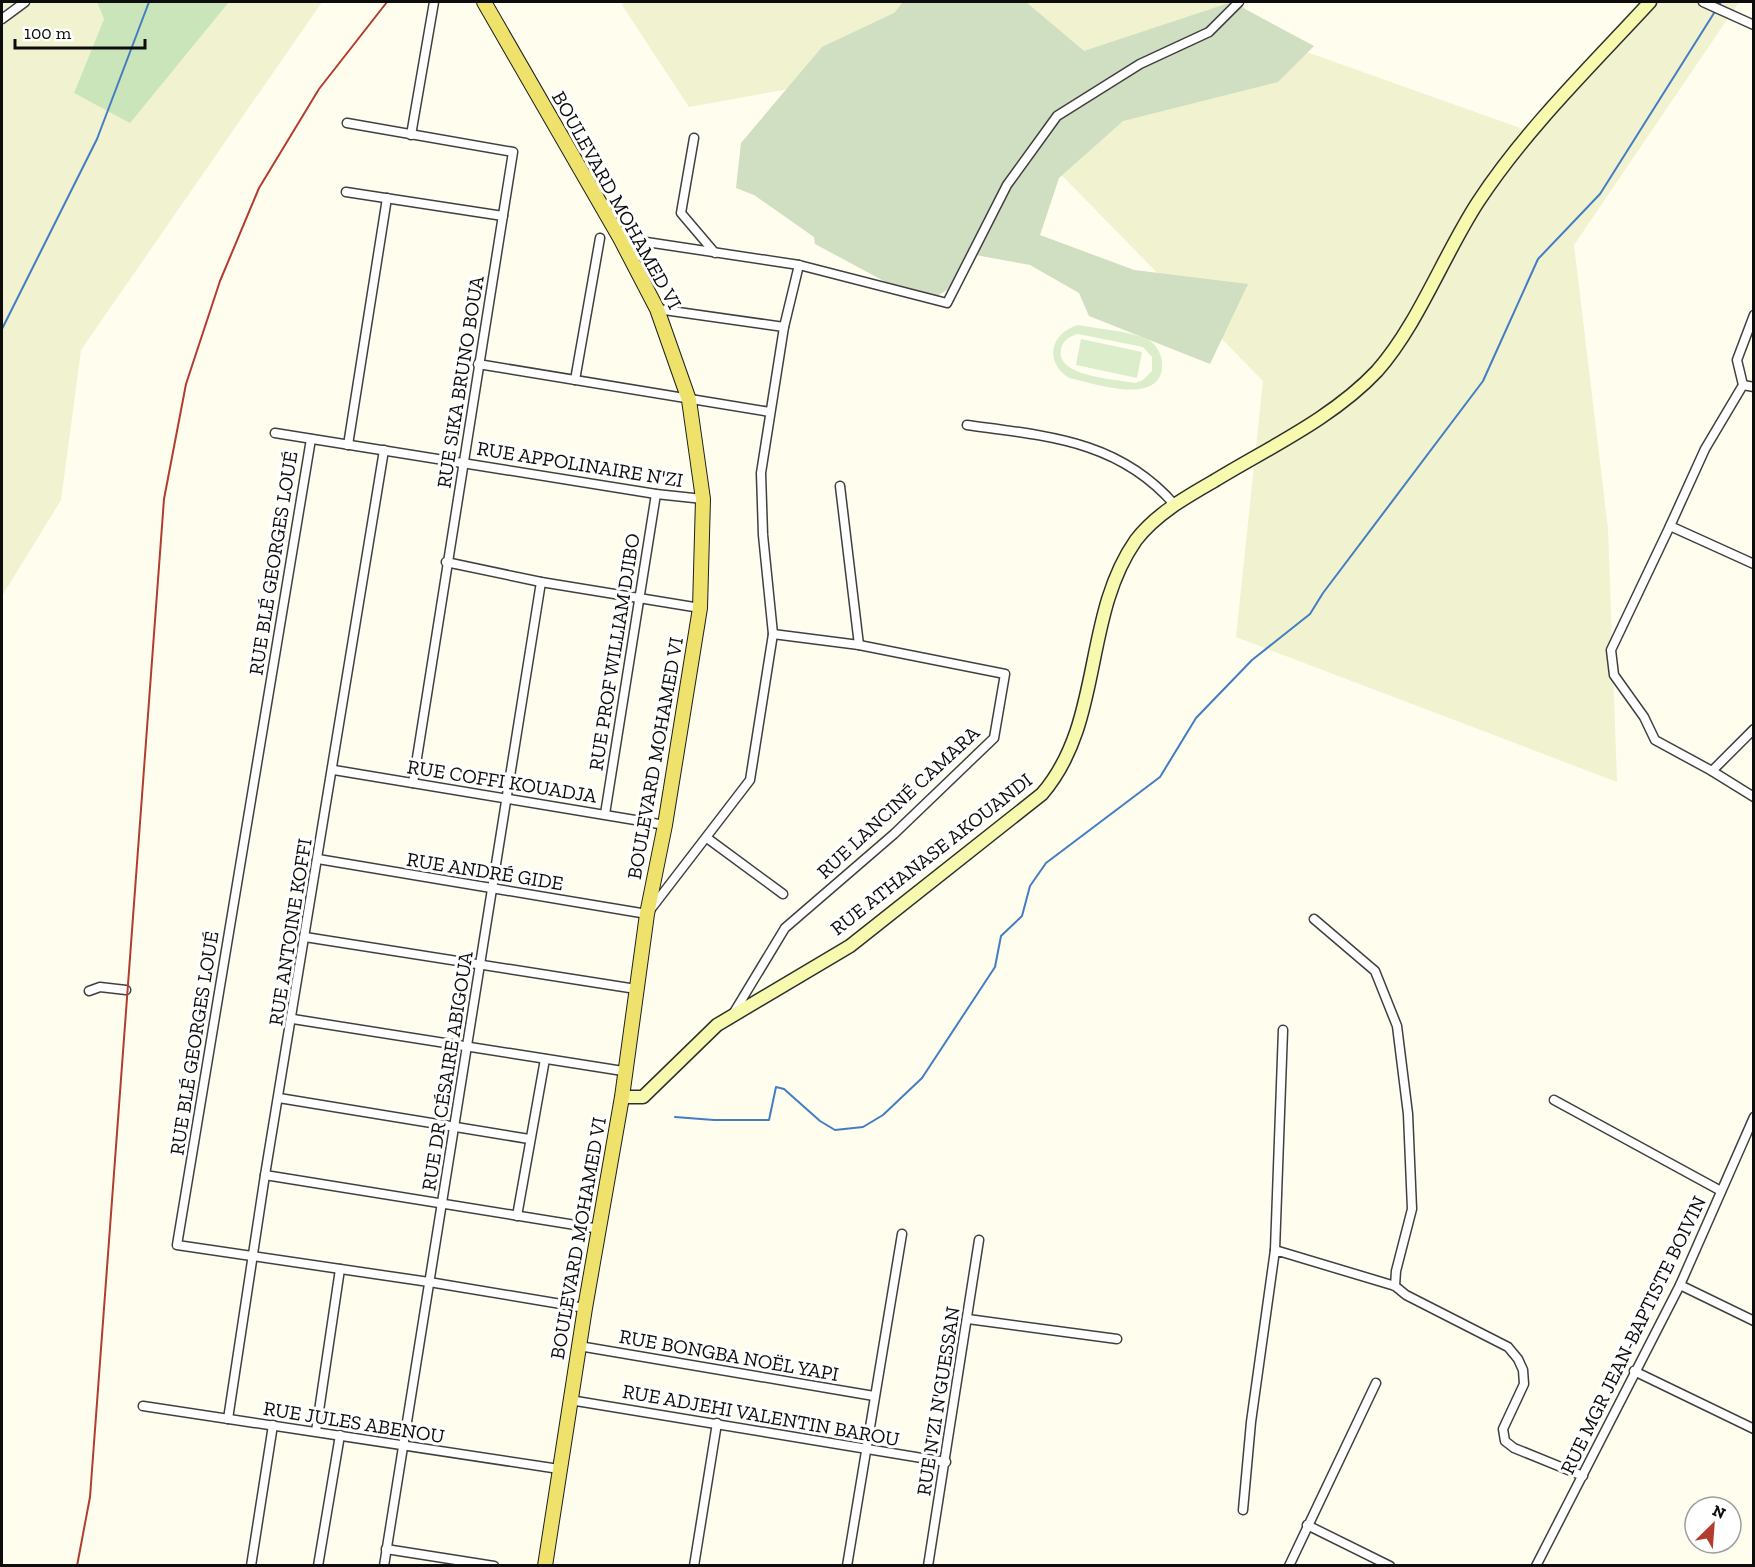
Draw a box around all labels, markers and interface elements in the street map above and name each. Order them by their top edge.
scale bar [15,12,146,50]
text: 100 m [24,22,72,44]
street label: BOULEVARD MOHAMED VI [547,87,687,313]
street label: RUE SIKA BRUNO BOUA [431,273,489,490]
street label: RUE APPOLINAIRE N'ZI [475,436,685,492]
street label: RUE BLÉ GEORGES LOUÉ [243,449,303,677]
street label: RUE PROF WILLIAM DJIBO [583,532,645,772]
street label: BOULEVARD MOHAMED VI [622,635,688,881]
street label: RUE LANCINÉ CAMARA [812,720,985,884]
street label: RUE COFFI KOUADJA [406,754,599,808]
street label: RUE ATHANASE AKOUANDI [825,768,1037,940]
street label: RUE ANTOINE KOFFI [263,837,317,1027]
street label: RUE ANDRÉ GIDE [405,847,565,895]
street label: RUE BLÉ GEORGES LOUÉ [164,929,224,1157]
street label: RUE DR CÉSAIRE ABIGOUA [416,949,478,1192]
street label: BOULEVARD MOHAMED VI [545,1115,611,1361]
street label: RUE MGR JEAN-BAPTISTE BOIVIN [1555,1192,1711,1478]
street label: RUE N'ZI N'GUESSAN [911,1305,965,1497]
street label: RUE BONGBA NOËL YAPI [617,1324,841,1386]
street label: RUE ADJEHI VALENTIN BAROU [621,1379,901,1451]
street label: RUE JULES ABENOU [262,1396,446,1448]
north arrow [1683,1495,1743,1555]
text: N [1710,1501,1729,1523]

